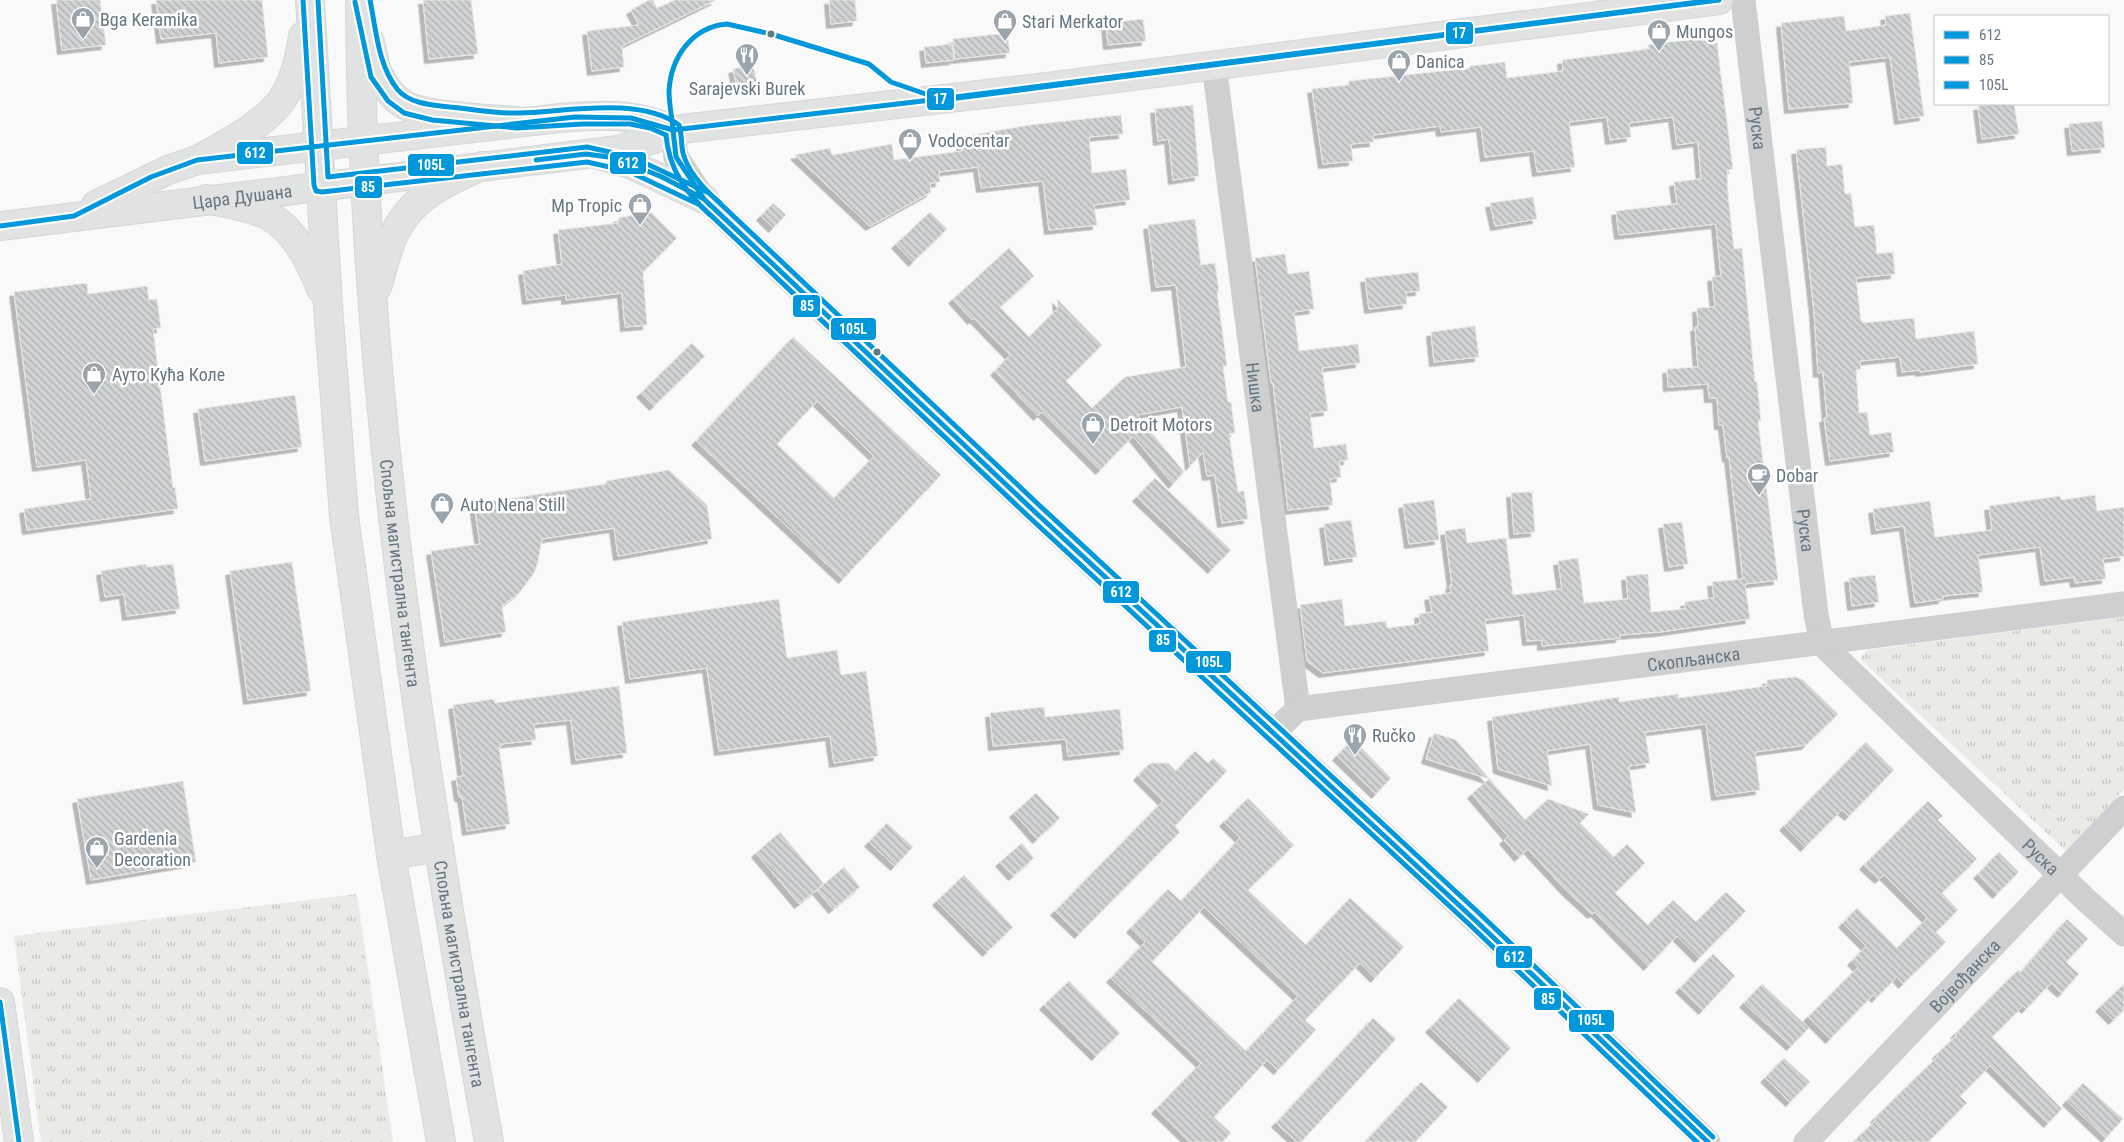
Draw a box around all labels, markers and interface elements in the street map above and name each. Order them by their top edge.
shop icon: Bga Keramika [70,6,96,40]
shop icon: Stari Merkator [992,8,1018,42]
place label: Bga Keramika [100,9,198,30]
place label: Stari Merkator [1022,11,1123,32]
legend [1934,15,2109,105]
shop icon: Mungos [1646,18,1672,52]
line badge: 17 [1445,21,1474,45]
place label: Mungos [1676,21,1733,42]
text: 17 [1452,25,1466,41]
text: 612 [1979,26,2001,44]
unlabelled marker [766,29,776,39]
restaurant icon: Sarajevski Burek [734,42,760,76]
shop icon: Danica [1386,48,1412,82]
place label: Danica [1416,51,1465,72]
text: 85 [1979,51,1994,69]
text: 105L [1979,76,2008,94]
place label: Sarajevski Burek [689,78,805,99]
line badge: 17 [926,87,955,111]
text: 17 [933,91,947,107]
street label: Руска [1745,105,1771,151]
shop icon: Vodocentar [897,127,923,161]
place label: Vodocentar [928,130,1010,151]
line badge: 612 [236,141,274,165]
text: 612 [244,145,266,161]
line badge: 612 [609,151,647,175]
line badge: 105L [407,153,455,177]
text: 612 [617,155,639,171]
text: 105L [417,157,445,173]
line badge: 85 [354,175,383,199]
text: 85 [361,179,375,195]
street label: Цара Душана [191,180,293,213]
shop icon: Mp Tropic [627,192,653,226]
place label: Mp Tropic [551,195,622,216]
line badge: 85 [792,294,821,318]
text: 85 [800,298,814,314]
line badge: 105L [830,317,877,341]
text: 105L [839,321,867,337]
unlabelled marker [872,347,882,357]
shop icon: Ауто Кућа Коле [81,361,107,395]
street label: Нишка [1242,361,1270,414]
place label: Ауто Кућа Коле [112,364,225,385]
shop icon: Detroit Motors [1080,411,1106,445]
place label: Detroit Motors [1110,414,1212,435]
street label: Спољна магистрална тангента [376,458,425,689]
cafe icon: Dobar [1746,462,1772,496]
place label: Dobar [1776,465,1819,486]
shop icon: Auto Nena Still [429,491,455,525]
place label: Auto Nena Still [460,494,565,515]
street label: Руска [1793,508,1819,553]
line badge: 612 [1102,580,1140,604]
text: 612 [1110,584,1132,600]
line badge: 85 [1148,629,1177,653]
text: 85 [1156,632,1170,648]
street label: Скопљанска [1646,642,1741,675]
line badge: 105L [1185,650,1232,674]
text: 105L [1195,654,1223,670]
restaurant icon: Ručko [1342,722,1368,756]
place label: Ručko [1372,725,1416,746]
place label: Gardenia Decoration [114,828,191,870]
street label: Руска [2018,834,2064,879]
shop icon: Gardenia Decoration [84,835,110,869]
street label: Спољна магистрална тангента [430,859,489,1089]
street label: Војвођанска [1925,934,2004,1016]
line badge: 612 [1495,945,1533,969]
text: 612 [1503,949,1525,965]
line badge: 85 [1533,987,1562,1011]
text: 85 [1541,991,1555,1007]
line badge: 105L [1568,1009,1615,1033]
text: 105L [1577,1012,1605,1028]

